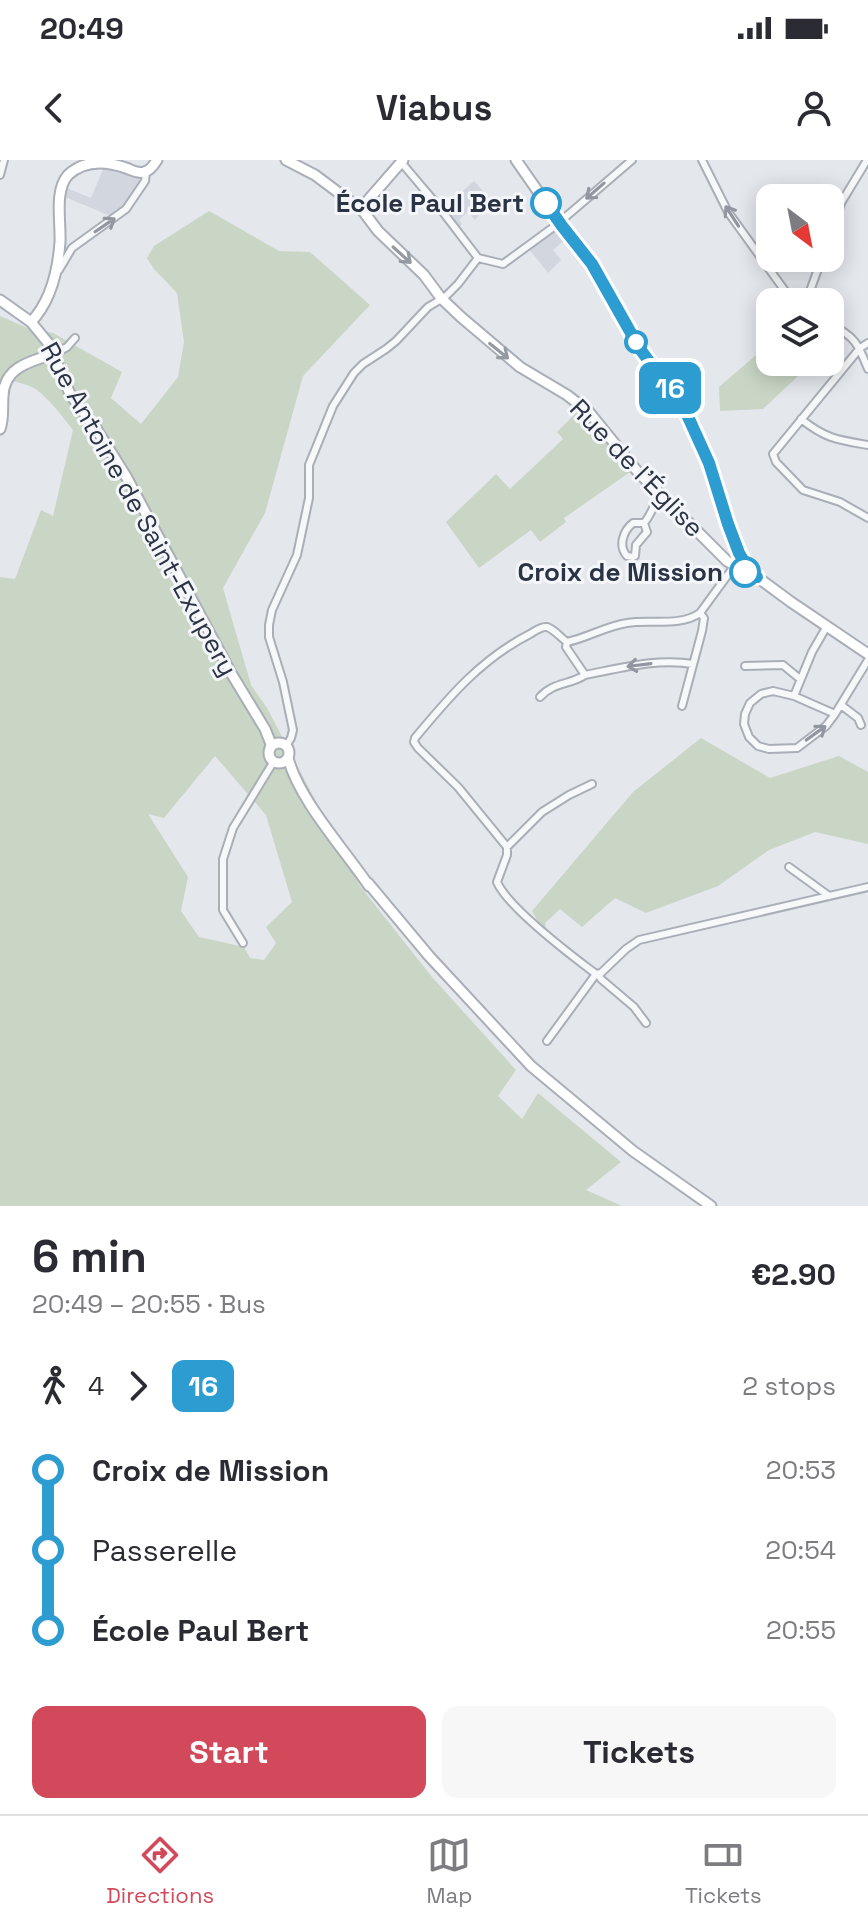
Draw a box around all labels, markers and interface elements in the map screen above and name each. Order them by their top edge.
text: 20:49 [40,9,124,48]
text: Viabus [376,85,492,131]
icon: back [32,86,76,130]
icon: person [792,86,836,130]
one-way arrow [585,182,606,200]
north arrow [756,184,844,272]
map controls [756,184,844,376]
place label: École Paul Bert [336,186,524,220]
marker: École Paul Bert [531,188,561,218]
one-way arrow [723,205,740,227]
one-way arrow [93,216,116,232]
one-way arrow [391,245,412,264]
button: layers [756,288,844,376]
unlabelled marker [625,331,647,353]
street label: Rue Antoine de Saint-Exupery [33,336,245,682]
one-way arrow [489,341,510,359]
line badge: 16 [634,362,706,414]
text: 16 [655,370,685,406]
street label: Rue de l'Église [563,392,711,544]
place label: Croix de Mission [517,555,723,589]
marker: Croix de Mission [730,557,760,587]
one-way arrow [626,658,652,673]
one-way arrow [805,725,826,742]
text: 6 min [32,1229,147,1285]
text: €2.90 [751,1255,836,1294]
text: 20:49 – 20:55 · Bus [32,1287,266,1321]
icon: walk [32,1364,76,1408]
icon: forward [116,1364,160,1408]
text: 16 [188,1368,218,1404]
text: 4 [88,1369,104,1403]
text: 2 stops [742,1369,836,1403]
text: Croix de Mission [92,1451,329,1490]
text: 20:53 [766,1453,836,1487]
text: Passerelle [92,1531,237,1570]
text: 20:54 [765,1533,836,1567]
text: École Paul Bert [92,1611,309,1650]
text: 20:55 [766,1613,836,1647]
button: Start [32,1706,426,1798]
button: Tickets [442,1706,836,1798]
tab: Directions [106,1833,214,1909]
tab: Map [427,1833,472,1909]
tab: Tickets [685,1833,762,1909]

